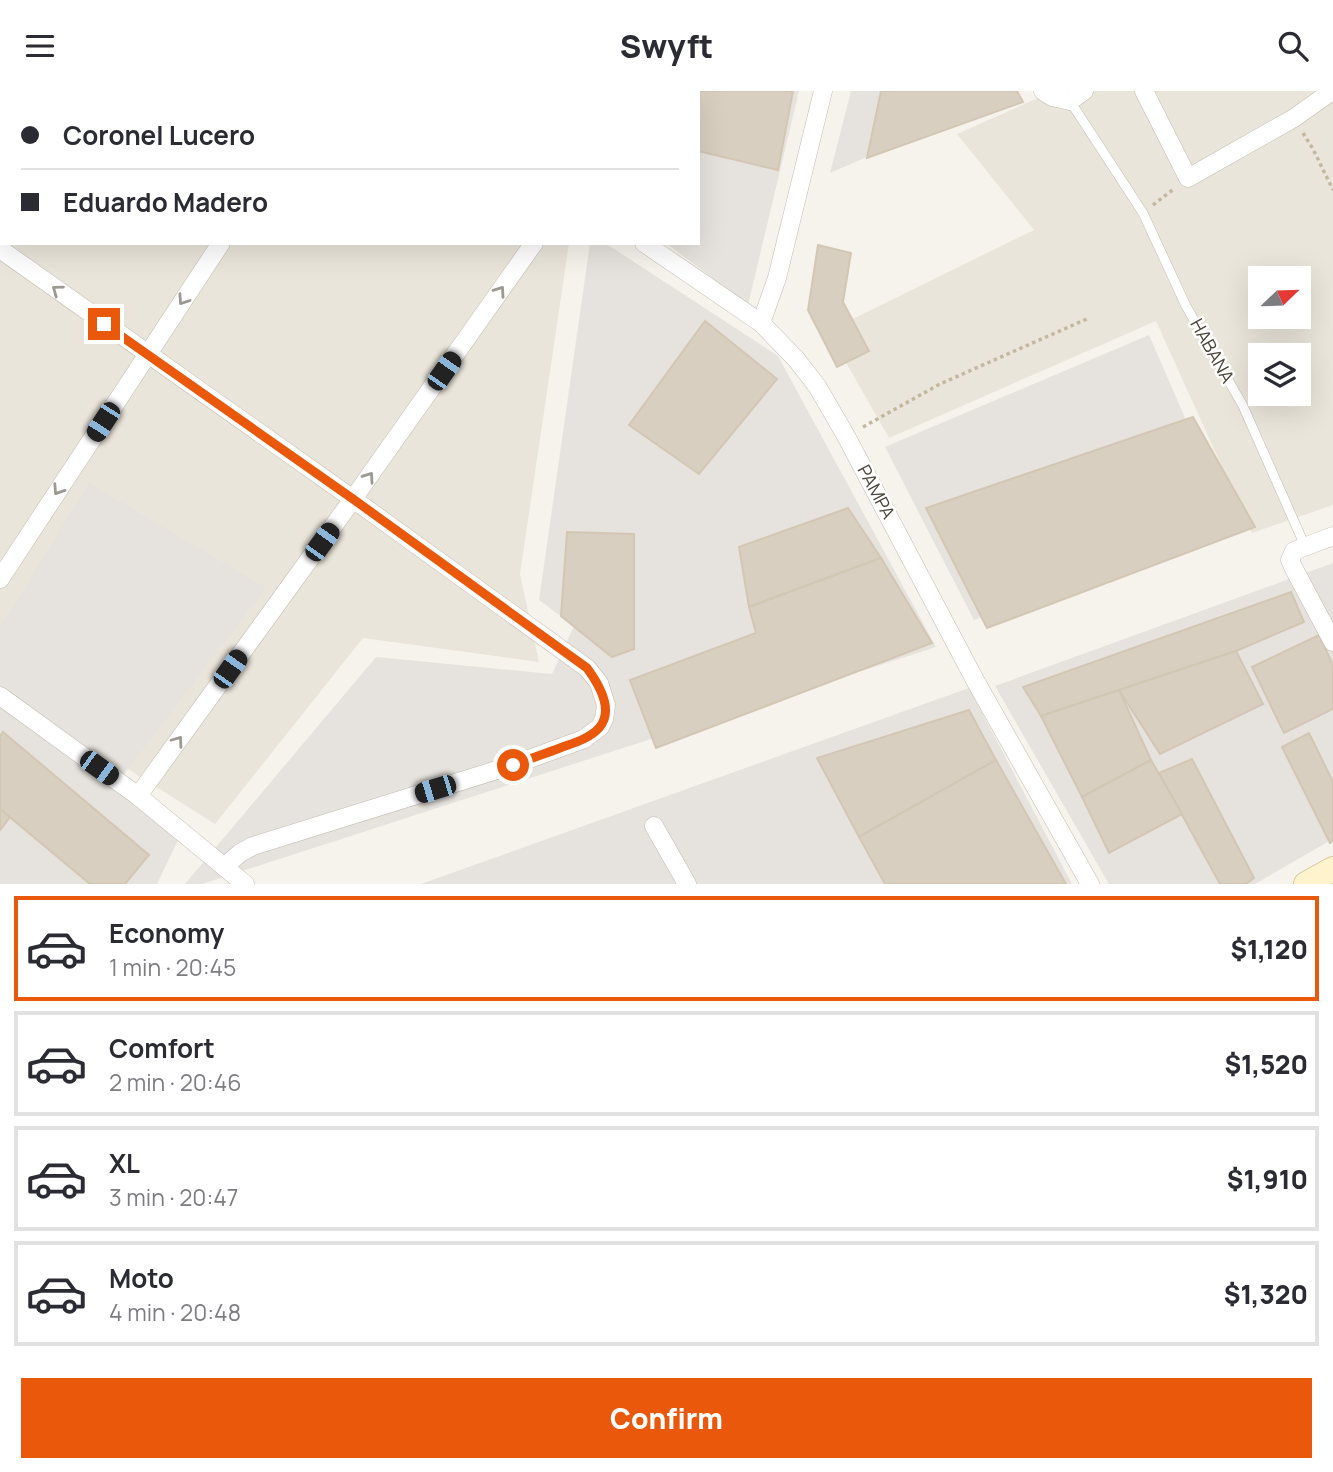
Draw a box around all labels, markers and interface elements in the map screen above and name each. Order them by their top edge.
text: Swyft [620,24,713,68]
icon: menu [21,27,59,65]
icon: search [1274,27,1312,65]
text: Coronel Lucero [63,117,255,153]
text: Eduardo Madero [63,184,268,220]
north arrow [1248,266,1311,329]
map controls [1248,266,1311,406]
one-way arrow [52,286,65,298]
one-way arrow [492,286,504,299]
one-way arrow [178,292,191,305]
route end [88,308,120,340]
street label: HABANA [1185,314,1241,387]
button: layers [1248,343,1311,406]
car [424,348,465,394]
car [83,399,124,445]
street label: PAMPA [853,460,901,523]
one-way arrow [361,472,373,485]
one-way arrow [53,482,66,495]
car [302,519,343,565]
car [210,646,251,692]
one-way arrow [170,736,183,749]
car [76,747,123,789]
route start [497,749,529,781]
car [412,773,459,805]
text: Economy [109,915,224,951]
icon: car [25,917,88,980]
text: $1,120 [1230,931,1308,967]
text: 1 min · 20:45 [109,951,236,983]
text: Comfort [109,1030,215,1066]
icon: car [25,1032,88,1095]
text: $1,520 [1224,1046,1308,1082]
text: 2 min · 20:46 [109,1066,242,1098]
text: XL [109,1145,140,1181]
icon: car [25,1147,88,1210]
text: $1,910 [1227,1161,1308,1197]
text: 3 min · 20:47 [109,1181,238,1213]
text: Moto [109,1260,174,1296]
icon: car [25,1262,88,1325]
text: $1,320 [1224,1276,1308,1312]
text: 4 min · 20:48 [109,1296,241,1328]
button: Confirm [21,1378,1312,1458]

